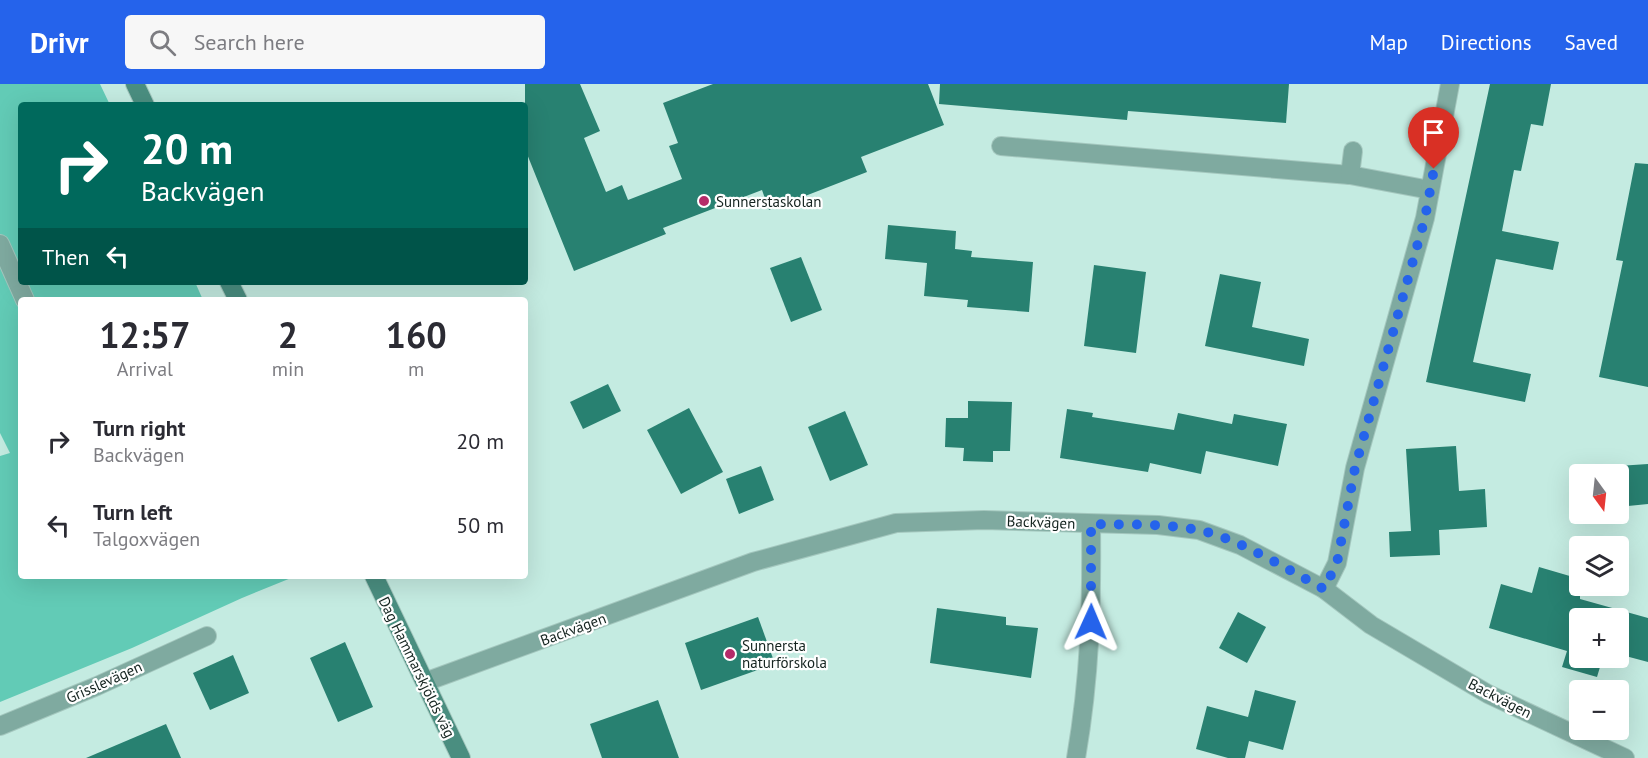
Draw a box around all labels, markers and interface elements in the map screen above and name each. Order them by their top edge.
search box [125,15,545,69]
text: Drivr [30,24,89,61]
icon: search [146,26,179,59]
text: Search here [194,28,305,56]
text: Map [1369,29,1408,56]
text: Directions [1441,29,1532,56]
text: Saved [1565,29,1618,56]
pin [1408,107,1459,169]
icon: arrive [1417,116,1450,149]
text: 20 m [141,121,233,176]
icon: right [42,126,120,204]
text: Backvägen [141,174,264,208]
place label: Sunnerstaskolan [716,192,821,211]
marker: Sunnerstaskolan [697,194,711,208]
icon: left [101,240,134,273]
text: Then [42,243,89,271]
text: 12:57 [99,311,191,358]
text: 2 [278,311,298,358]
text: 160 [386,311,447,358]
text: Arrival [117,356,173,382]
text: min [272,356,304,382]
text: m [408,356,424,382]
text: Turn right [93,414,185,442]
icon: right [42,425,75,458]
text: 20 m [456,427,504,455]
text: Backvägen [93,442,184,468]
north arrow [1569,464,1629,524]
map controls [1569,464,1629,740]
text: Turn left [93,498,173,526]
icon: left [42,509,75,542]
text: 50 m [456,511,504,539]
street label: Backvägen [1006,511,1076,533]
text: Talgoxvägen [93,526,200,552]
button: layers [1569,536,1629,596]
position arrow [1059,590,1123,654]
street label: Dag Hammarskjölds väg [375,593,459,741]
street label: Backvägen [538,608,608,650]
button: + [1569,608,1629,668]
place label: Sunnersta naturförskola [742,636,827,672]
marker: Sunnersta naturförskola [723,647,737,661]
street label: Grisslevägen [63,657,145,707]
street label: Backvägen [1465,674,1535,722]
button: − [1569,680,1629,740]

